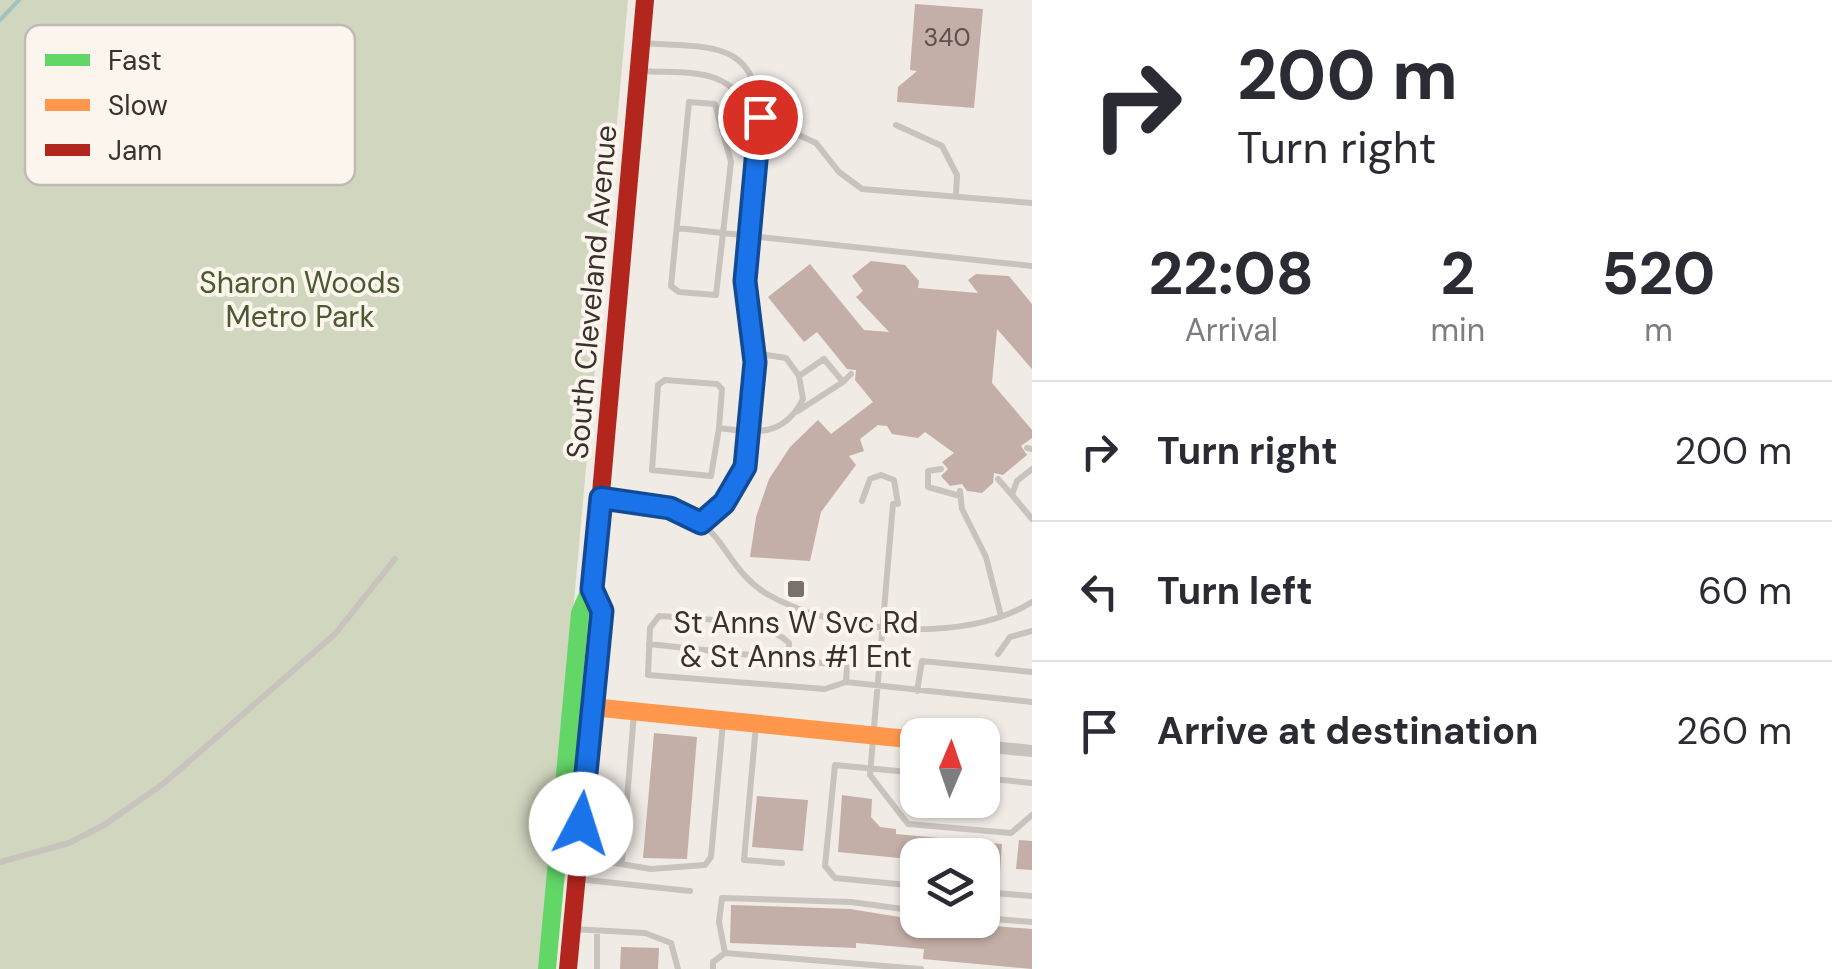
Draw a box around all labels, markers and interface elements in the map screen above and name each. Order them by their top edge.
house number: 340 [923,21,971,54]
legend [25,25,355,185]
text: 200 m [1237,30,1458,121]
icon: right [1072,40,1202,170]
text: Fast [108,42,162,79]
pin [718,75,803,160]
text: Slow [108,87,168,124]
icon: arrive [733,90,788,145]
text: Turn right [1237,118,1436,177]
street label: South Cleveland Avenue [557,123,626,461]
text: Jam [108,132,162,169]
text: 22:08 [1149,234,1314,313]
text: 2 [1440,234,1475,313]
text: 520 [1602,234,1715,313]
park label: Sharon Woods Metro Park [199,263,401,336]
text: Arrival [1185,309,1278,351]
text: min [1430,309,1485,351]
text: m [1644,309,1673,351]
icon: right [1072,424,1127,479]
text: Turn right [1157,426,1338,476]
text: 200 m [1675,426,1792,476]
icon: left [1072,564,1127,619]
text: Turn left [1157,566,1313,616]
text: 60 m [1698,566,1792,616]
marker: St Anns W Svc Rd & St Anns #1 Ent [785,578,807,600]
place label: St Anns W Svc Rd & St Anns #1 Ent [674,603,918,676]
icon: arrive [1072,704,1127,759]
text: Arrive at destination [1157,706,1539,756]
text: 260 m [1676,706,1792,756]
north arrow [900,718,1000,818]
map controls [900,718,1000,938]
position arrow [529,772,633,876]
button: layers [900,838,1000,938]

